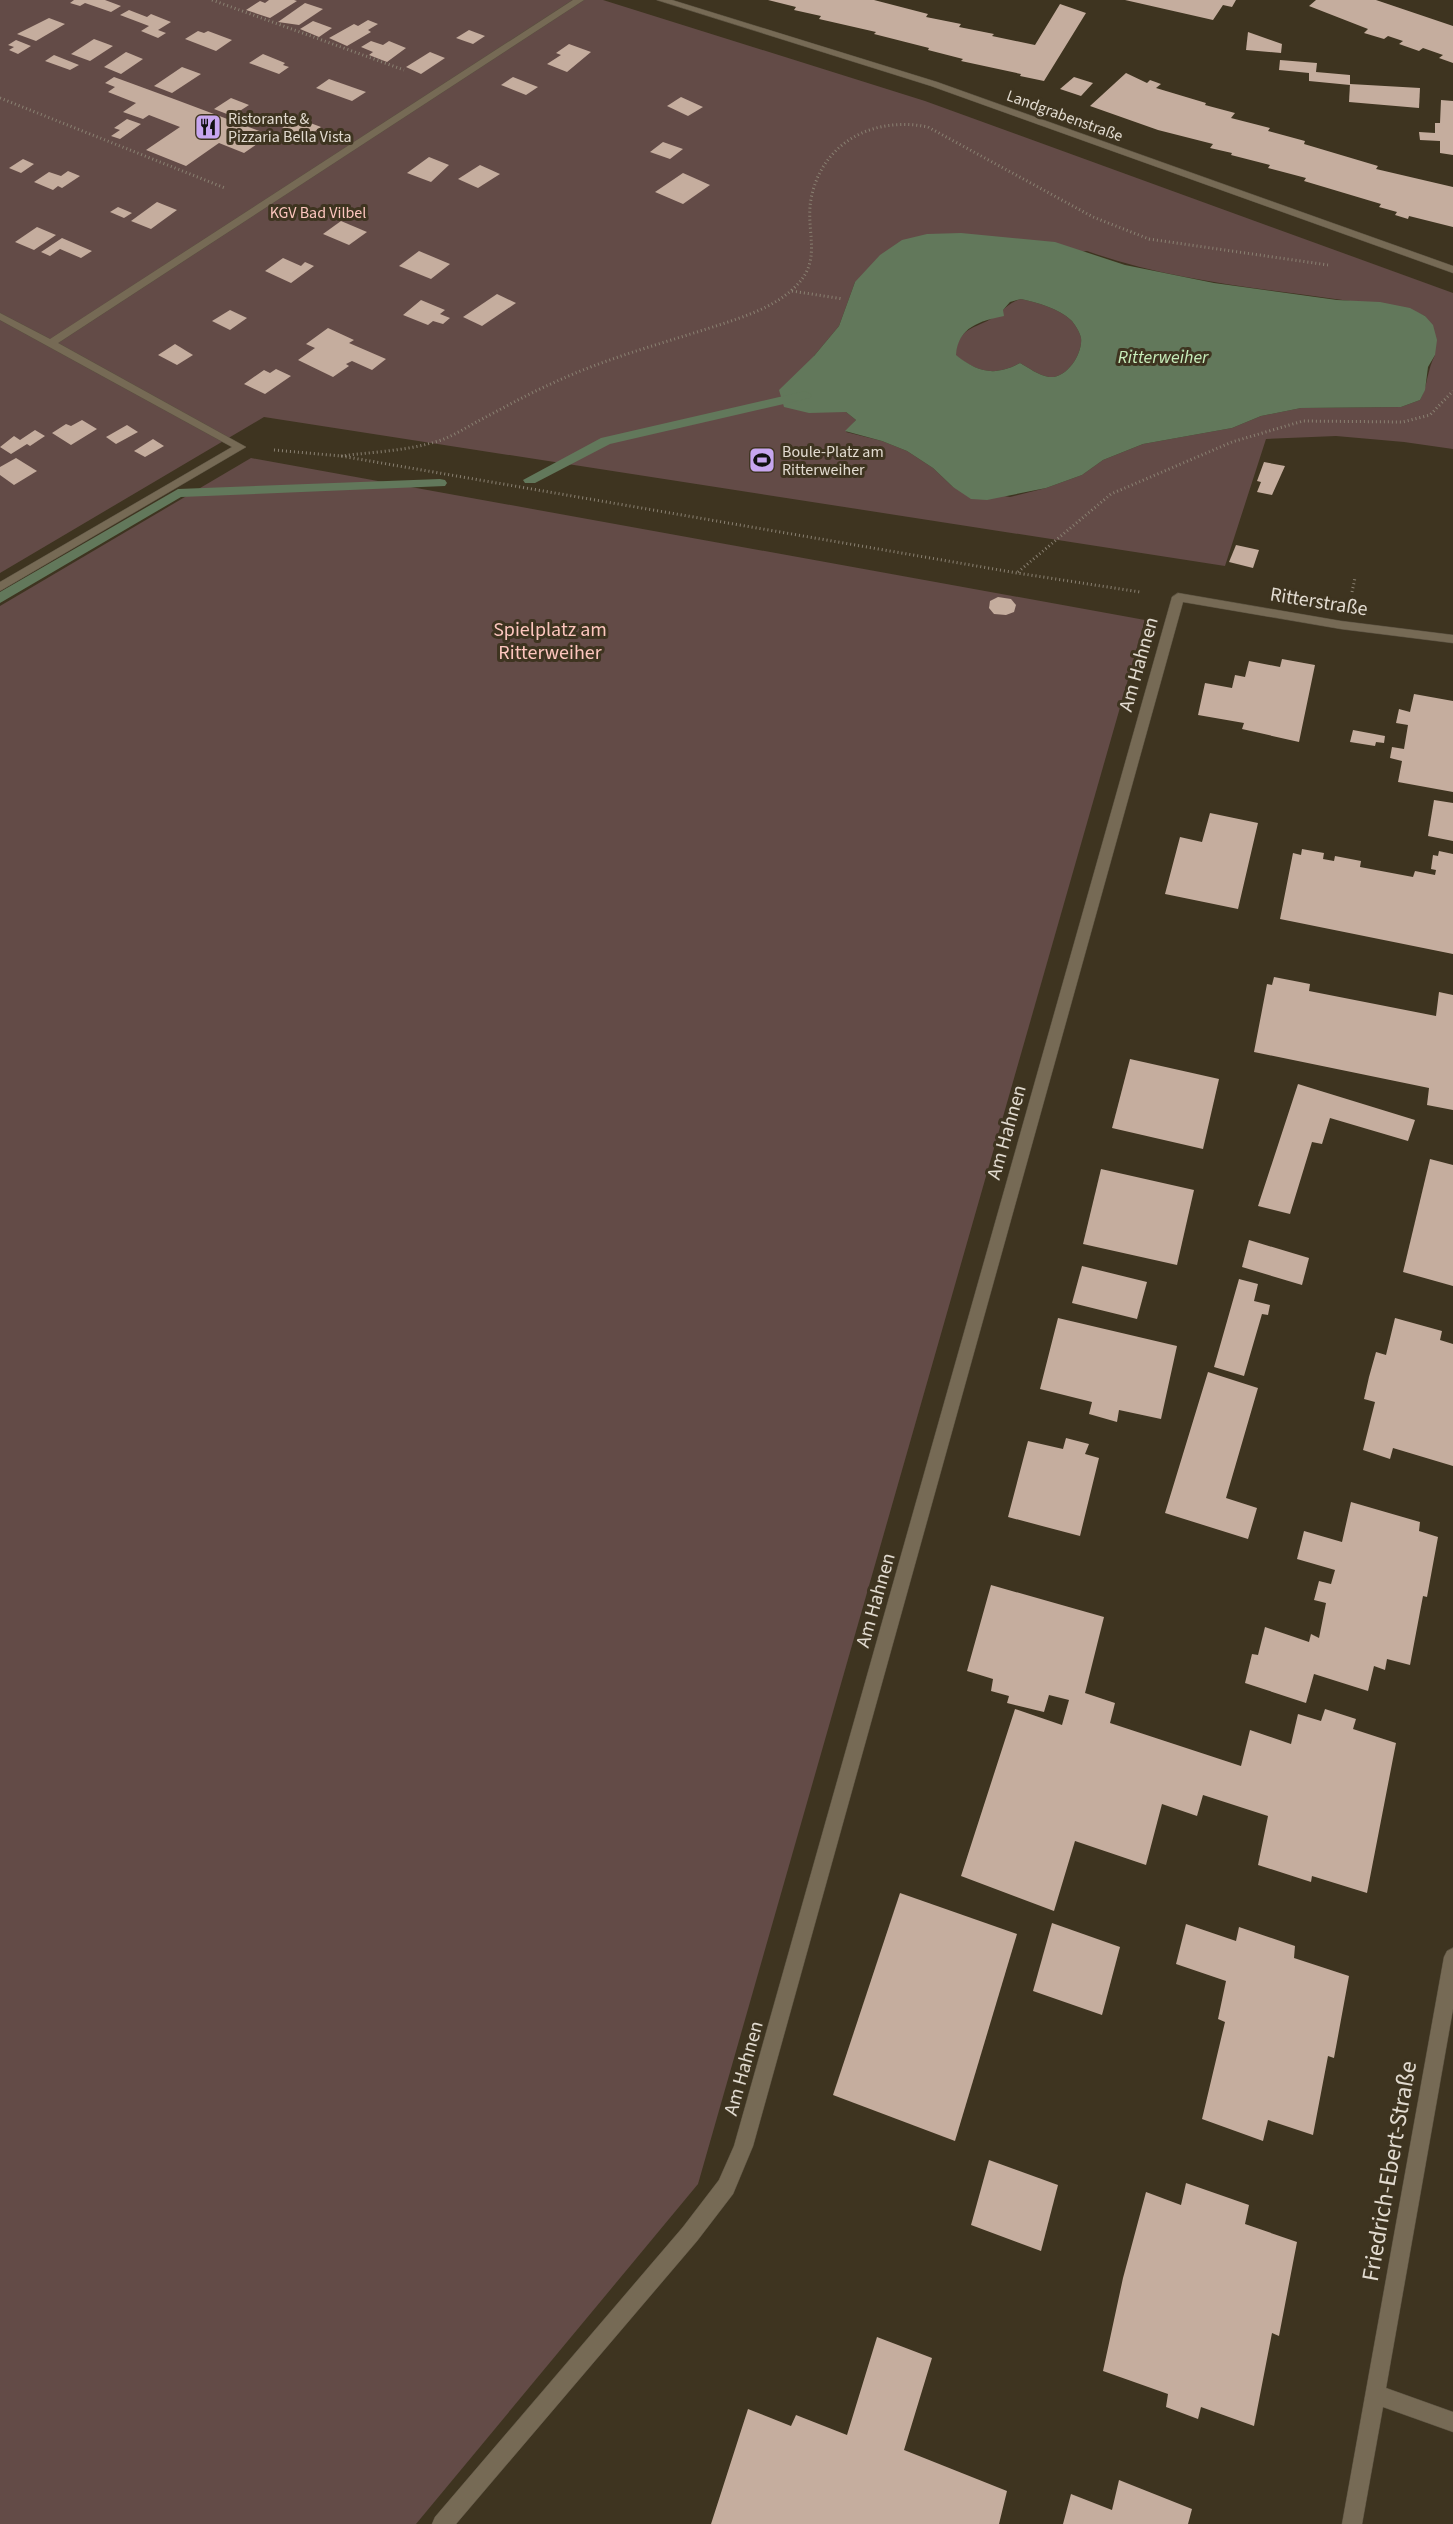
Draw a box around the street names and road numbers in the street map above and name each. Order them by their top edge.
street label: Landgrabenstraße [1003,85,1126,147]
street label: Ritterstraße [1268,580,1370,624]
street label: Am Hahnen [1112,614,1166,715]
street label: Am Hahnen [980,1082,1034,1183]
street label: Am Hahnen [849,1550,903,1651]
street label: Am Hahnen [717,2018,771,2119]
street label: Friedrich-Ebert-Straße [1353,2058,1426,2284]

